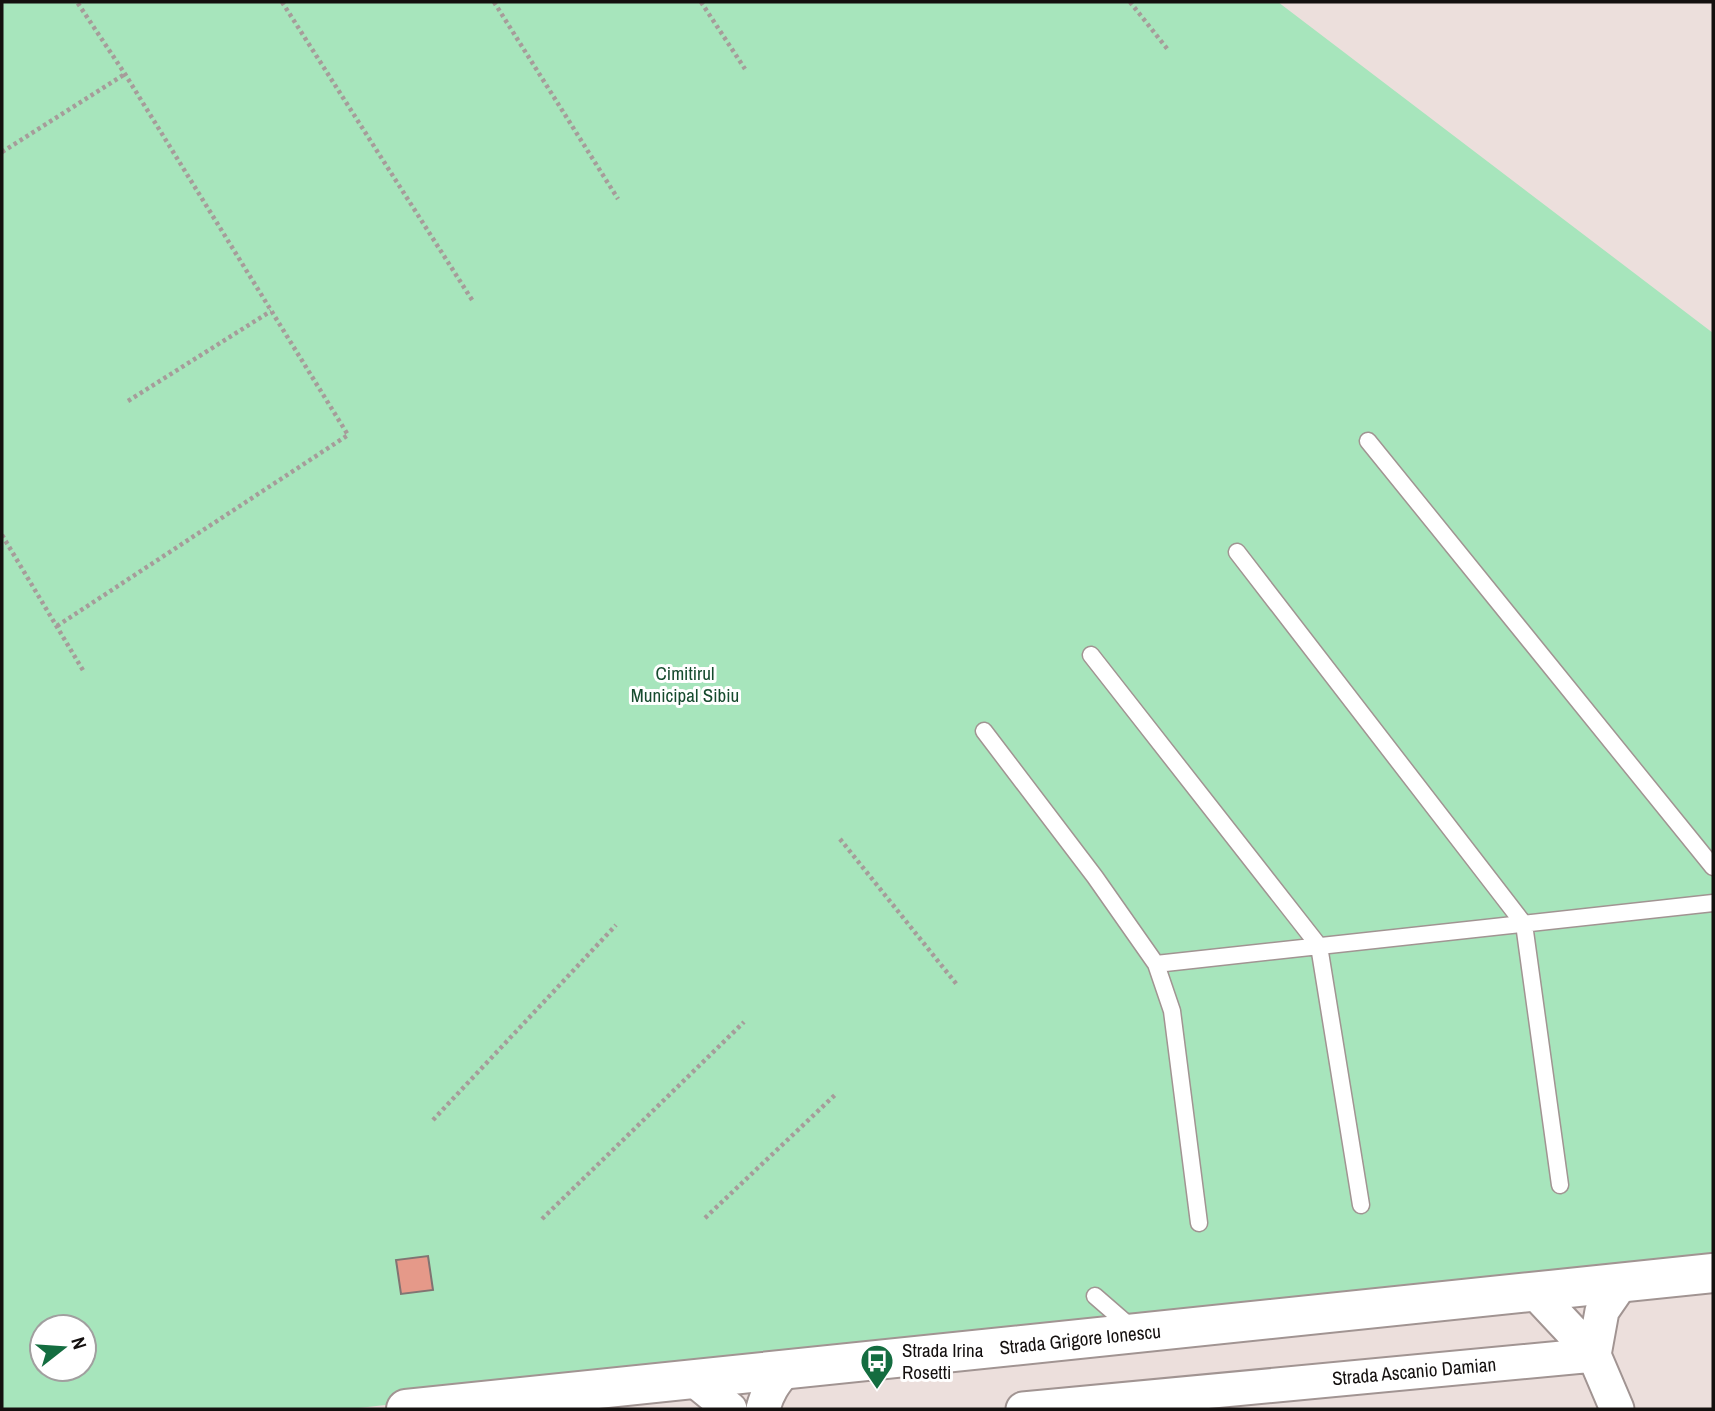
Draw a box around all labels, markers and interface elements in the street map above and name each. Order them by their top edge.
park label: Cimitirul Municipal Sibiu [631,660,739,708]
north arrow [28,1313,98,1383]
street label: Strada Grigore Ionescu [998,1318,1162,1360]
text: N [65,1334,93,1352]
place label: Strada Irina Rosetti [902,1337,984,1385]
bus stop icon: Strada Irina Rosetti [858,1342,896,1391]
street label: Strada Ascanio Damian [1331,1351,1497,1391]

